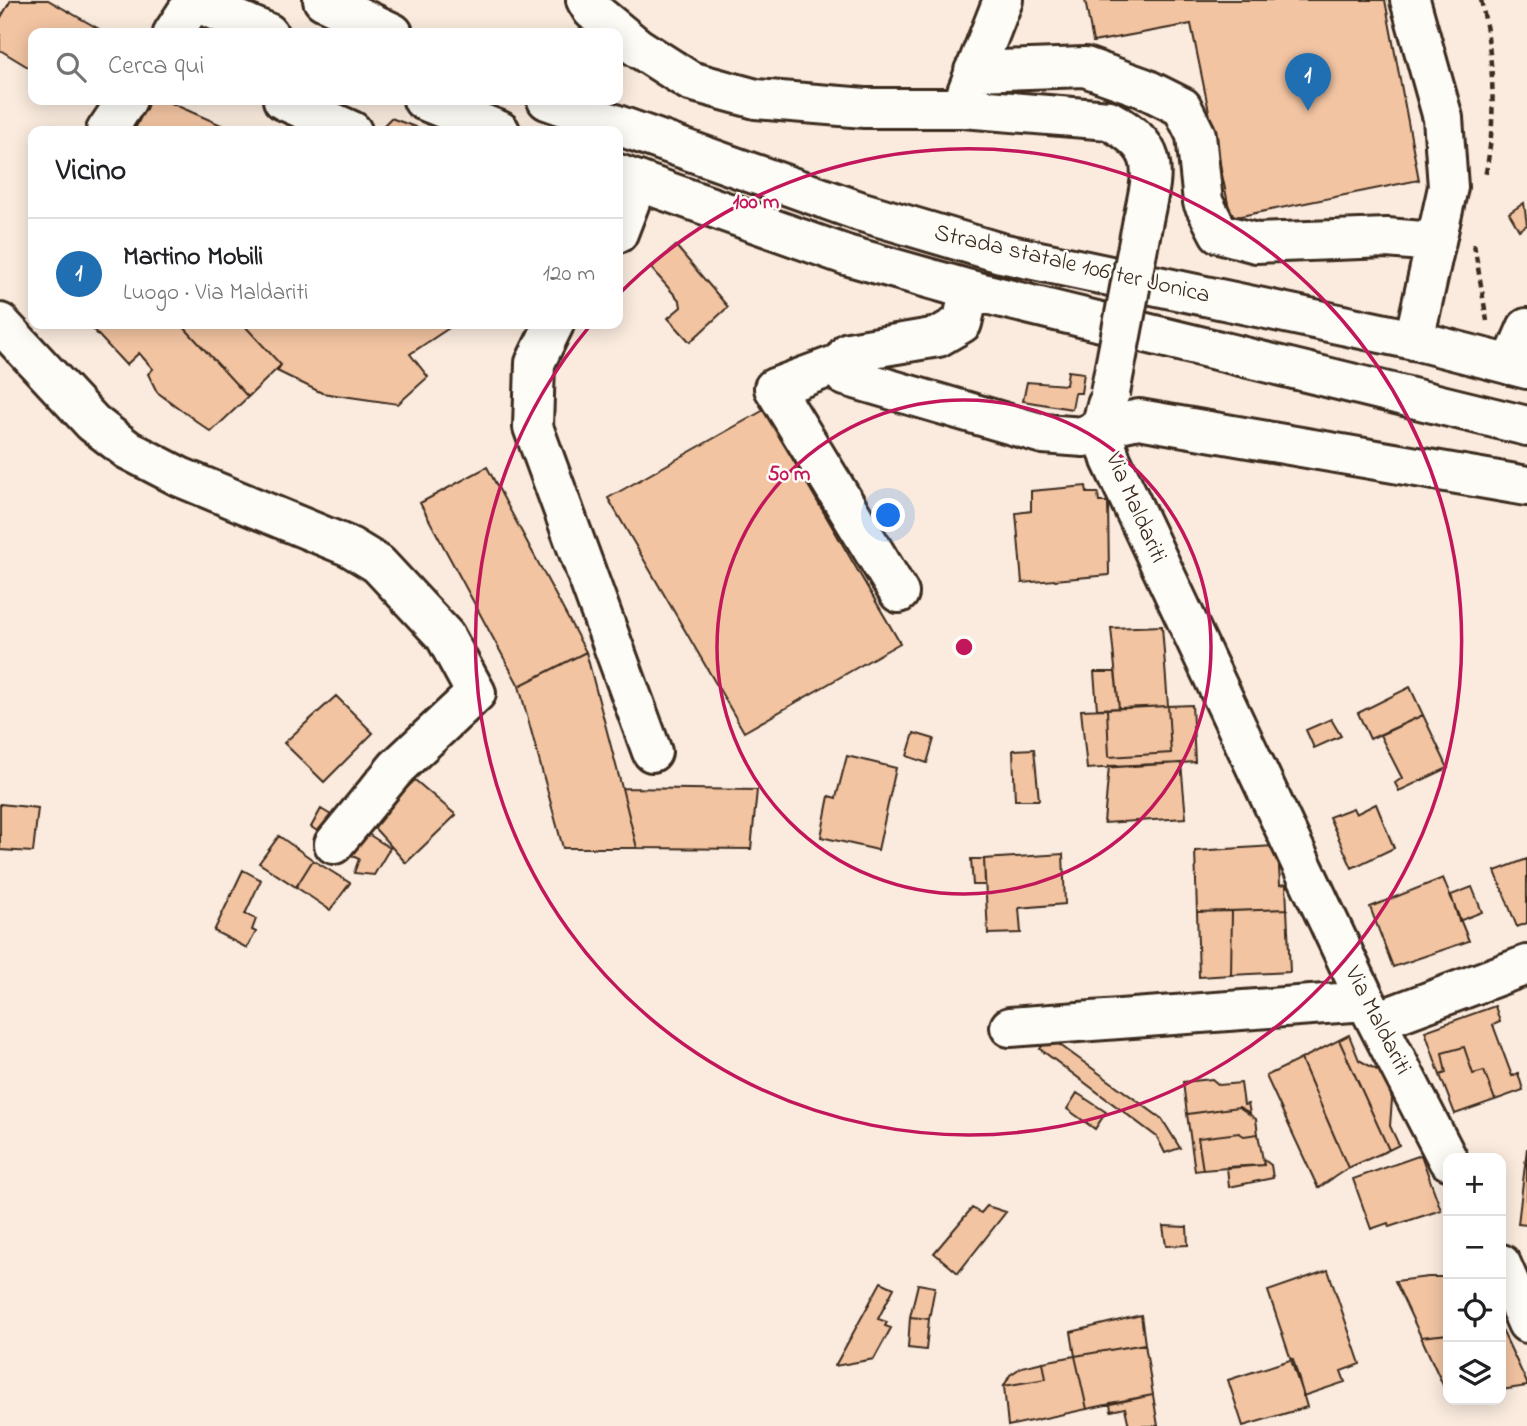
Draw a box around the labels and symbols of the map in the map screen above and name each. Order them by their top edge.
pin: 1 [1285,53,1331,111]
text: 100 m [733,188,779,218]
street label: Strada statale 106 ter Jonica [931,216,1213,314]
street label: Via Maldariti [1095,446,1175,569]
text: 50 m [768,460,810,490]
your location [871,498,905,532]
centre of rings [952,635,976,659]
street label: Via Maldariti [1334,960,1419,1081]

